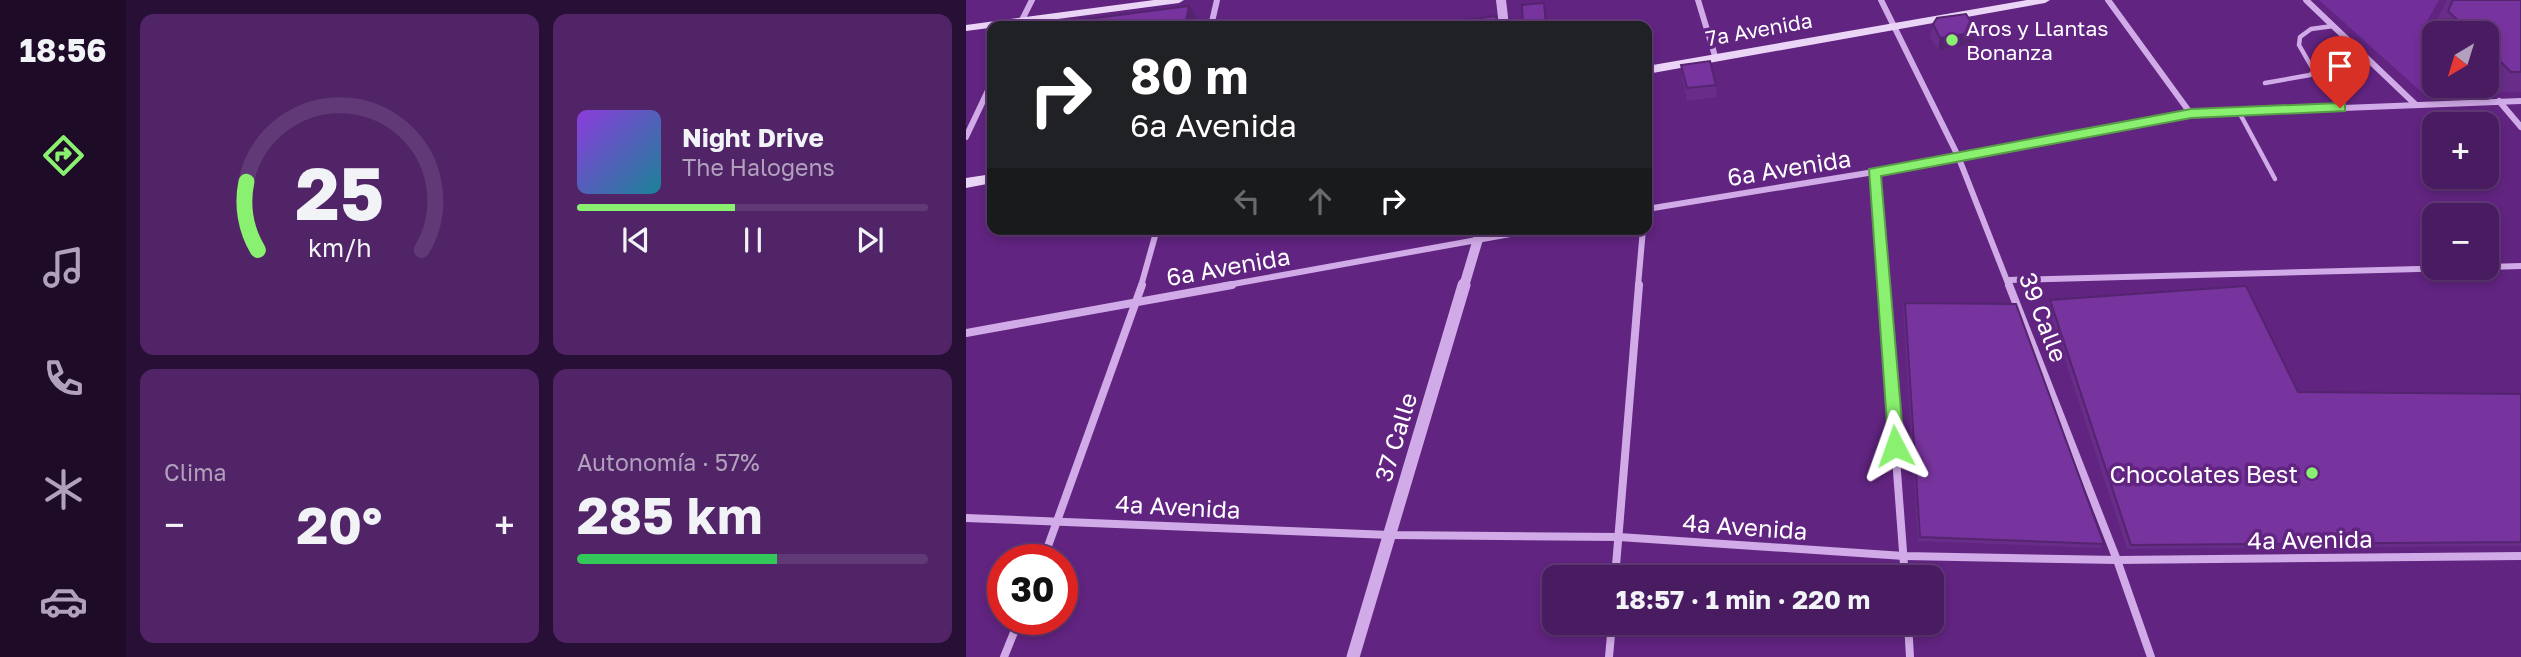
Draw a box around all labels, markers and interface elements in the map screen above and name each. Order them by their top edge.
street label: 7a Avenida [1704,7,1814,51]
place label: Aros y Llantas Bonanza [1966,15,2109,65]
north arrow [2422,21,2499,98]
map controls [2422,21,2499,280]
text: 18:56 [19,31,107,69]
marker: Aros y Llantas Bonanza [1944,32,1960,48]
pin [2310,36,2370,108]
text: 80 m [1130,46,1248,105]
icon: arrive [2321,47,2359,85]
icon: right [1015,49,1106,140]
text: 6a Avenida [1130,106,1297,144]
button: + [2422,112,2499,189]
text: Night Drive [682,122,824,153]
icon: directions [39,131,88,180]
street label: 6a Avenida [1725,143,1853,191]
text: 25 [295,150,384,237]
text: The Halogens [682,153,835,181]
icon: left [1228,182,1266,220]
icon: ahead [1301,182,1339,220]
icon: right [1374,182,1412,220]
button: − [2422,203,2499,280]
icon: previous [617,221,655,259]
icon: pause [734,221,772,259]
icon: next [851,221,889,259]
text: km/h [308,232,371,263]
street label: 6a Avenida [1164,241,1292,291]
icon: music [39,243,88,292]
street label: 39 Calle [2014,268,2074,366]
icon: phone [39,354,88,403]
street label: 37 Calle [1368,389,1422,485]
position arrow [1858,409,1932,483]
text: Autonomía · 57% [577,448,760,476]
text: Clima [164,458,227,486]
place label: Chocolates Best [2109,459,2298,488]
icon: climate [39,465,88,514]
marker: Chocolates Best [2304,465,2320,481]
text: 285 km [577,483,762,545]
street label: 4a Avenida [1115,488,1241,524]
text: 20° [297,493,382,555]
text: − [164,502,185,547]
text: + [494,502,515,547]
street label: 4a Avenida [1682,507,1808,545]
street label: 4a Avenida [2247,523,2373,555]
speed limit sign: 30 [987,544,1078,635]
icon: car [39,577,88,626]
text: 18:57 · 1 min · 220 m [1616,584,1870,615]

